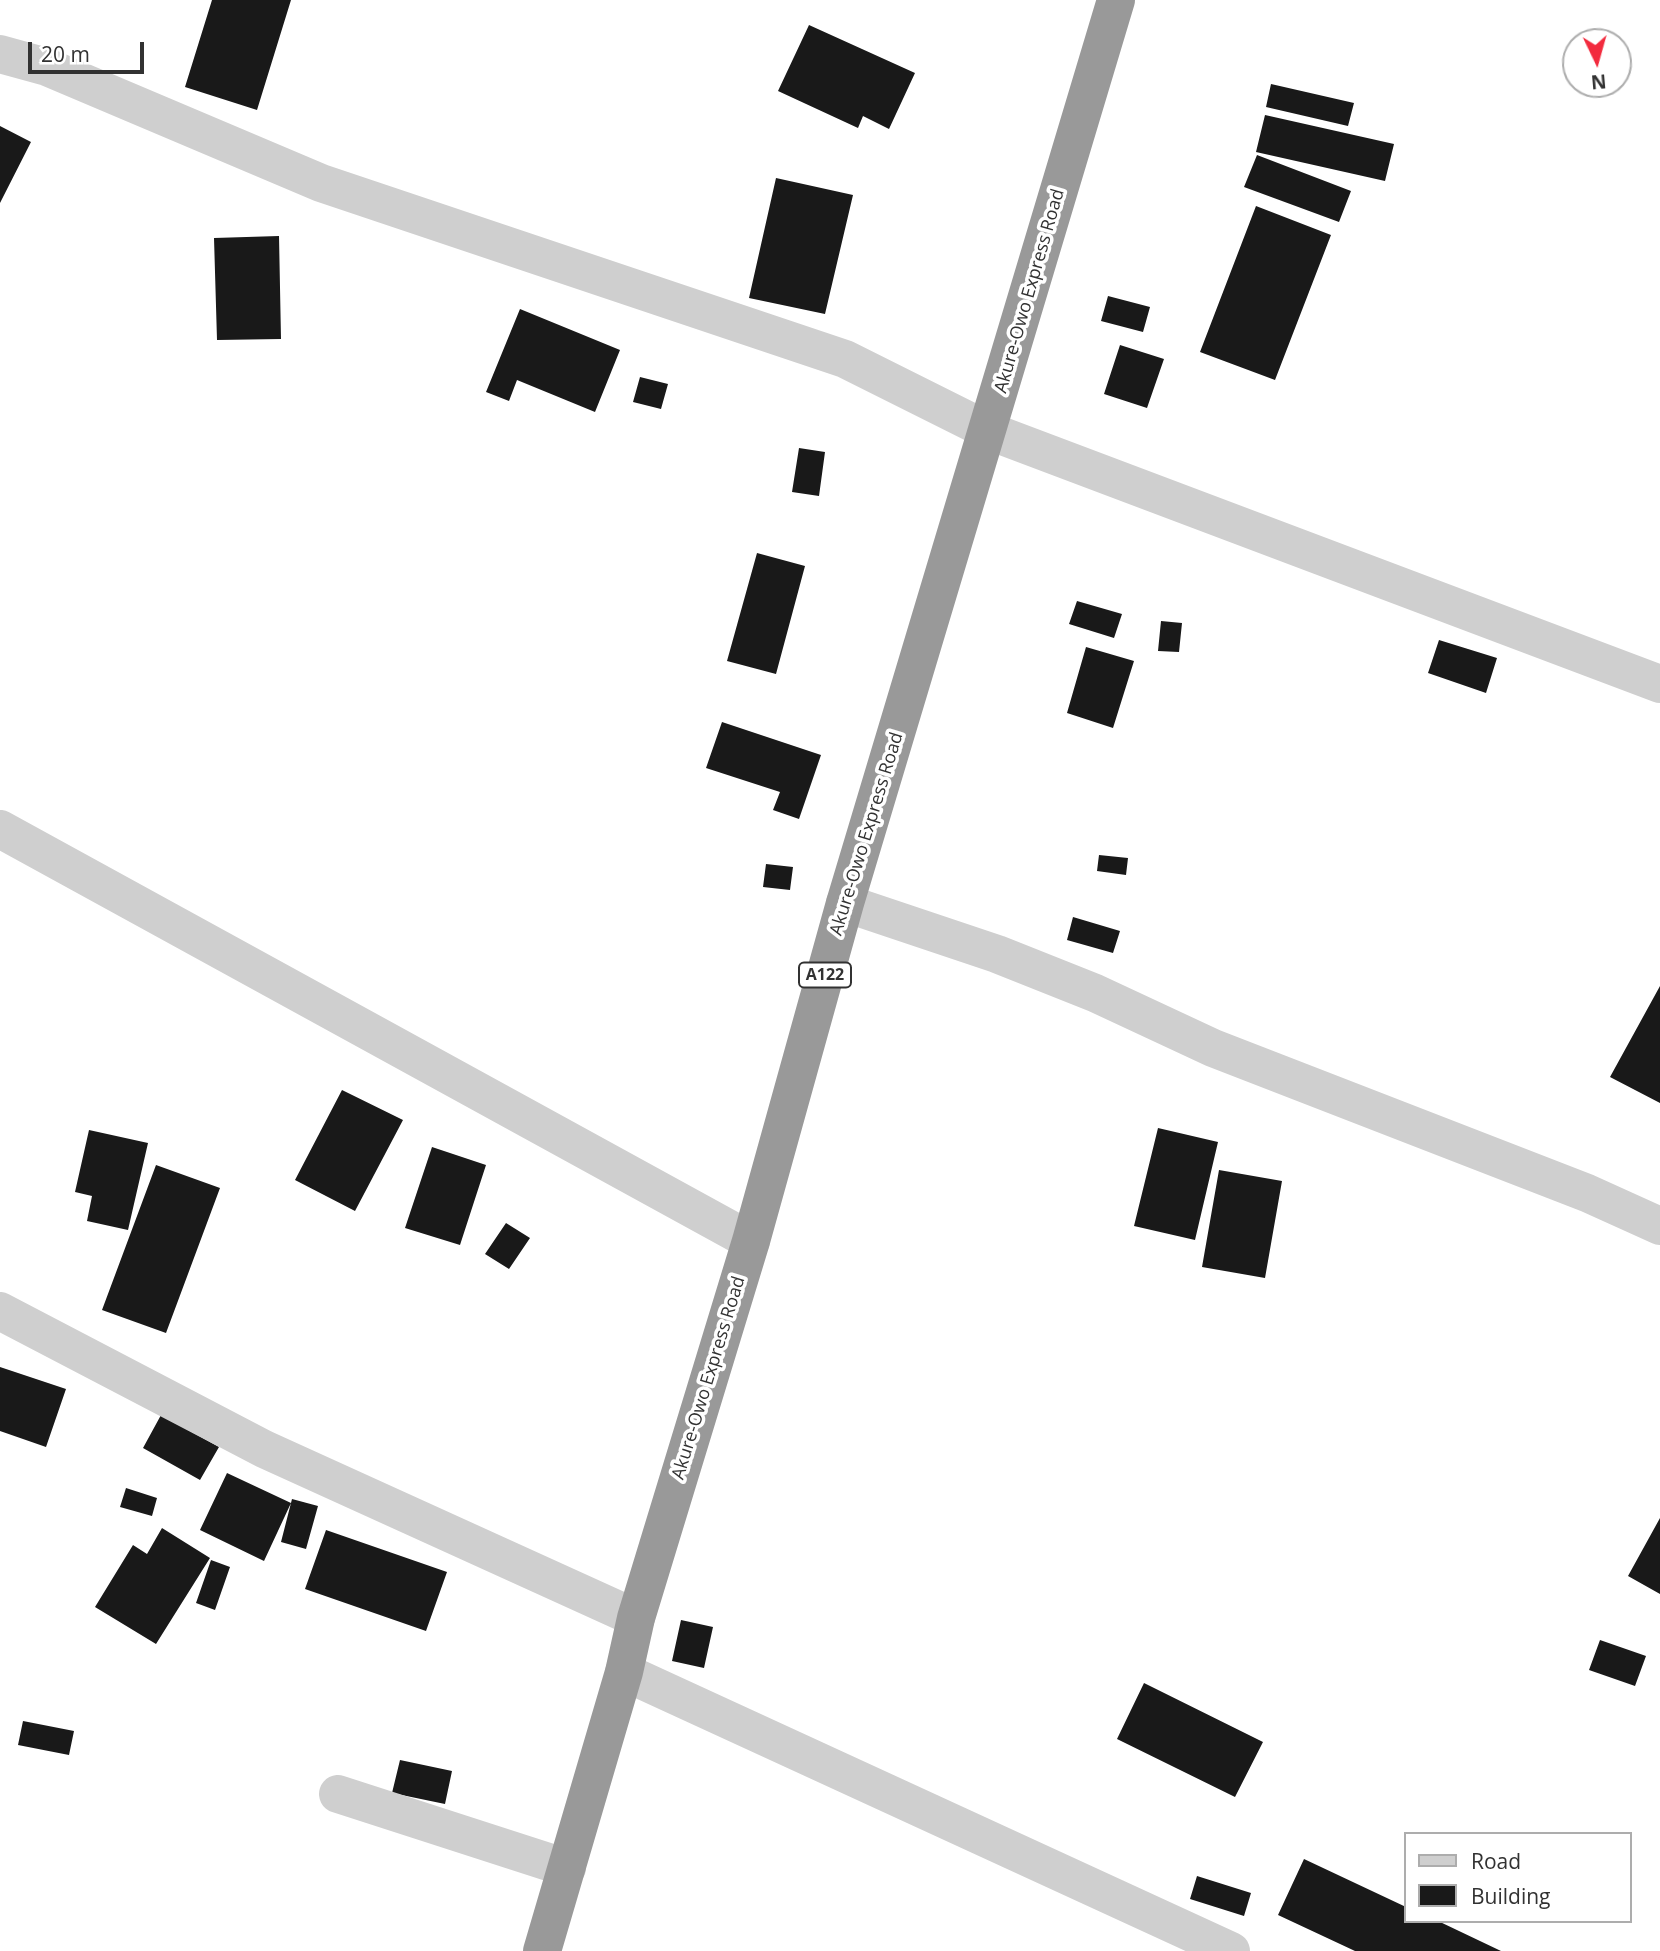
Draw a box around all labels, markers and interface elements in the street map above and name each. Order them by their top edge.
scale bar [32,28,147,72]
north arrow [1562,28,1632,98]
text: 20 m [41,40,90,68]
text: N [1590,68,1607,96]
street label: Akure-Owo Express Road [991,186,1069,396]
street label: Akure-Owo Express Road [826,730,908,938]
road number: A122 [799,962,851,987]
street label: Akure-Owo Express Road [668,1274,750,1482]
legend [1404,1832,1632,1923]
text: Road [1471,1847,1521,1875]
text: Building [1471,1882,1550,1910]

